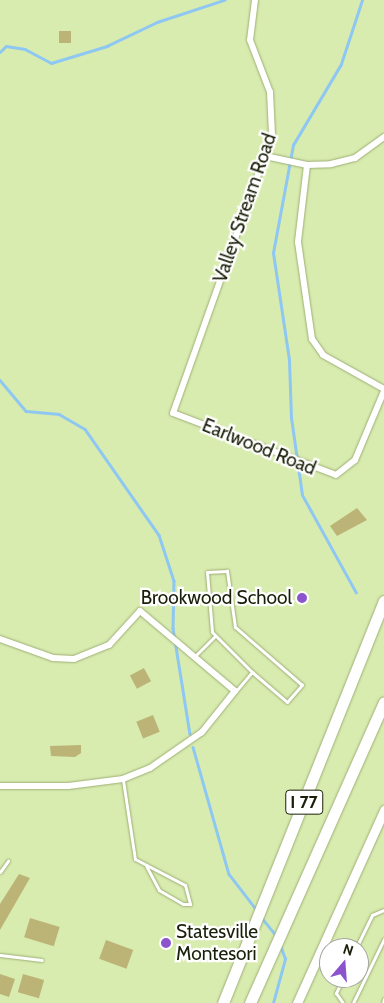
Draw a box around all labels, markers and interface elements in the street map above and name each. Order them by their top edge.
street label: Valley Stream Road [209,130,281,286]
street label: Earlwood Road [199,414,319,480]
place label: Brookwood School [141,587,292,609]
marker: Brookwood School [296,592,308,604]
road number: I 77 [285,786,323,818]
place label: Statesville Montesori [176,921,258,965]
marker: Statesville Montesori [160,937,172,949]
north arrow [319,938,369,988]
text: N [341,940,356,960]

